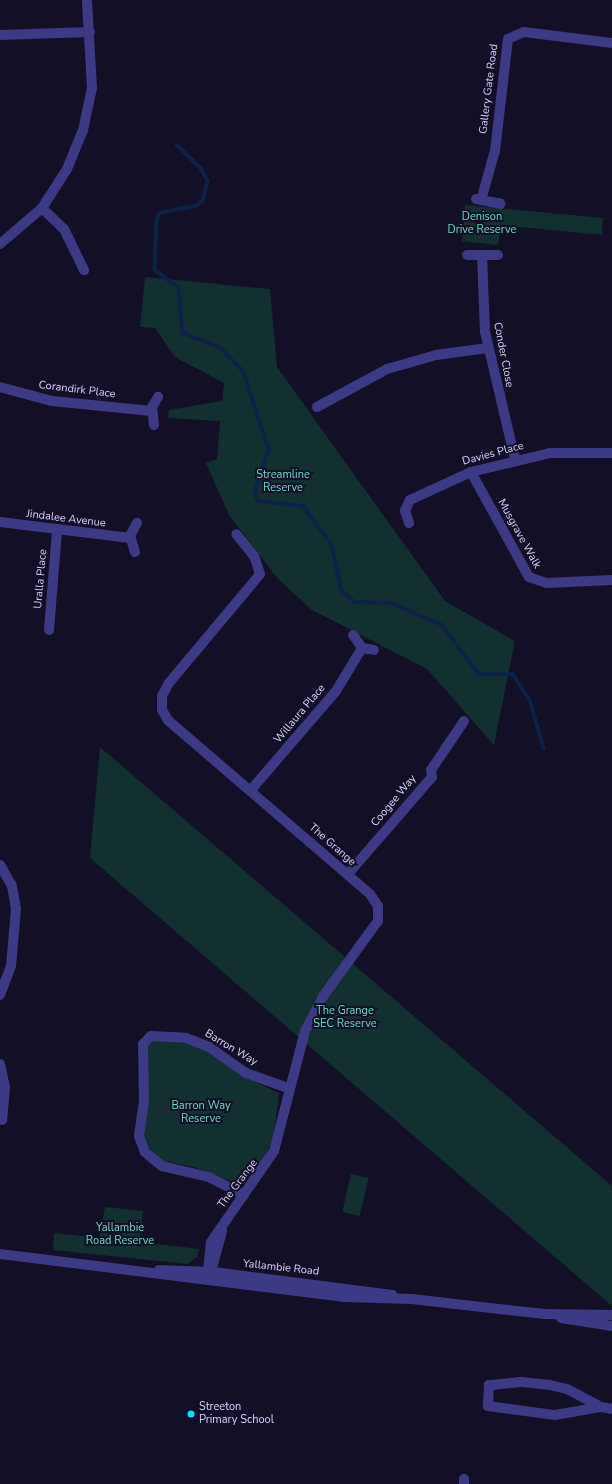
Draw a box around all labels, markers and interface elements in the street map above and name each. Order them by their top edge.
street label: Gallery Gate Road [477,43,501,135]
park label: Denison Drive Reserve [448,211,516,237]
street label: Conder Close [490,321,516,389]
street label: Corandirk Place [38,379,116,401]
street label: Davies Place [461,439,525,469]
park label: Streamline Reserve [256,469,310,495]
street label: Musgrave Walk [494,497,544,571]
street label: Jindalee Avenue [26,508,106,530]
street label: Uralla Place [32,549,50,609]
street label: Willaura Place [272,682,328,746]
street label: Coogee Way [369,773,419,829]
street label: The Grange [306,821,358,869]
park label: The Grange SEC Reserve [313,1005,377,1031]
street label: Barron Way [202,1027,260,1069]
park label: Barron Way Reserve [171,1100,231,1126]
street label: The Grange [215,1157,261,1211]
park label: Yallambie Road Reserve [86,1222,154,1248]
street label: Yallambie Road [242,1257,320,1279]
place label: Streeton Primary School [199,1401,274,1427]
marker: Streeton Primary School [186,1409,196,1419]

